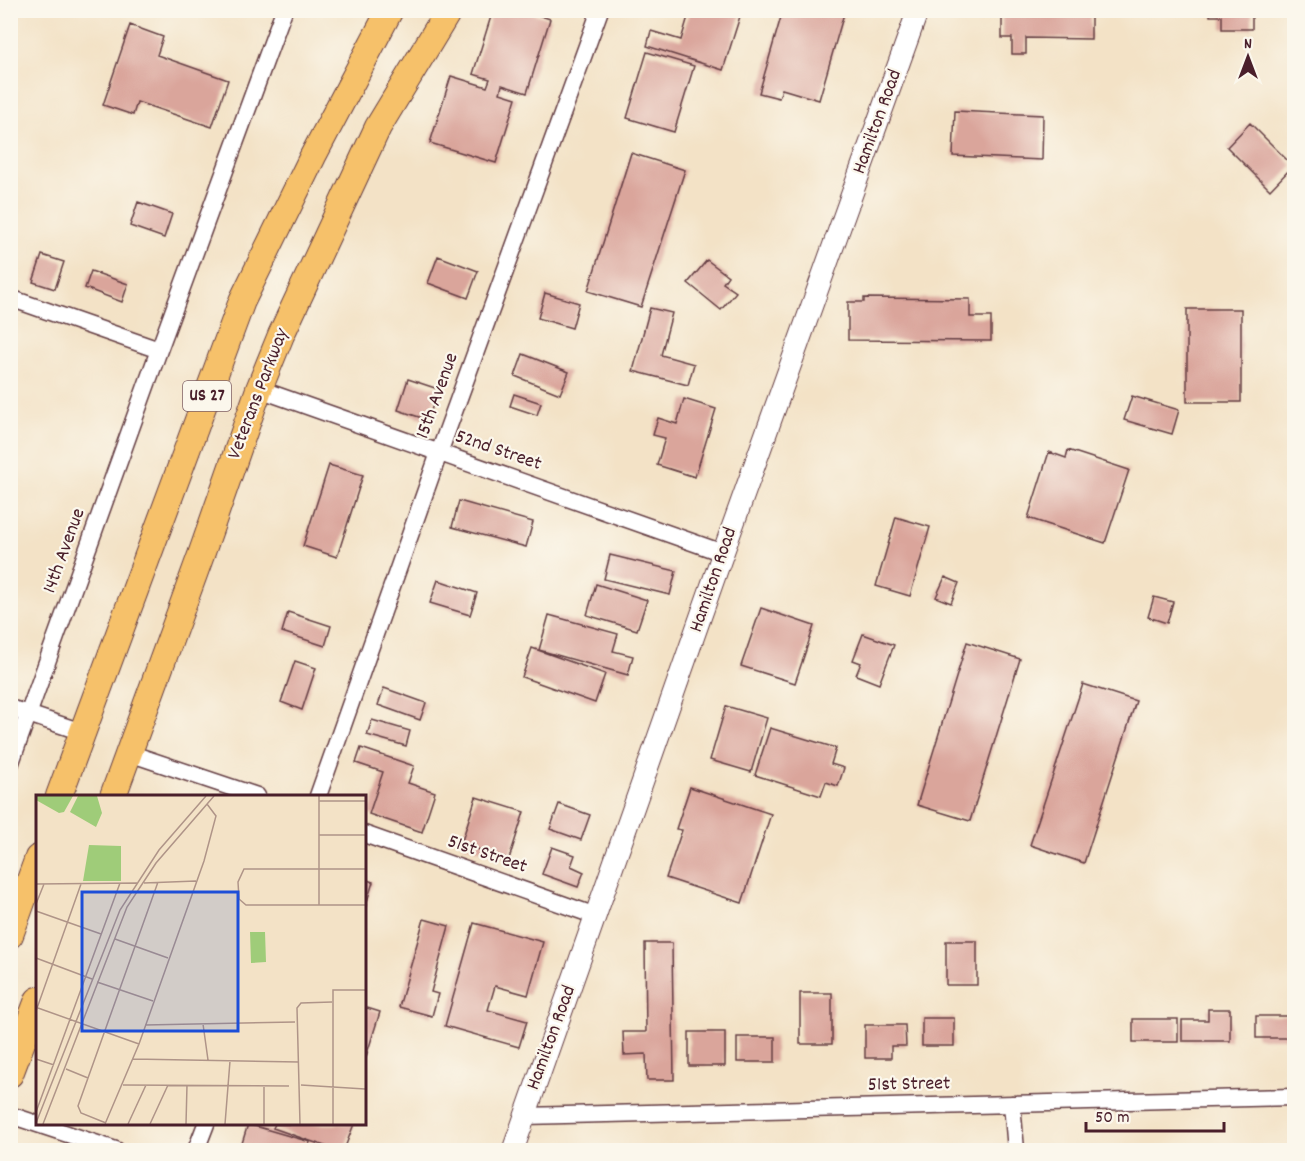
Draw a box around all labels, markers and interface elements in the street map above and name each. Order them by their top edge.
north arrow [1218,27,1278,87]
text: N [1244,33,1252,56]
street label: Hamilton Road [846,66,910,178]
street label: Veterans Parkway [221,324,297,463]
street label: 15th Avenue [410,349,467,443]
road number: US 27 [183,381,231,411]
street label: 52nd Street [451,423,545,479]
street label: 14th Avenue [37,504,93,597]
street label: Hamilton Road [683,524,745,636]
inset map [36,795,366,1125]
street label: 51st Street [443,828,531,882]
street label: Hamilton Road [520,982,584,1094]
street label: 51st Street [867,1070,951,1100]
scale bar [1086,1095,1224,1133]
text: 50 m [1095,1106,1130,1131]

